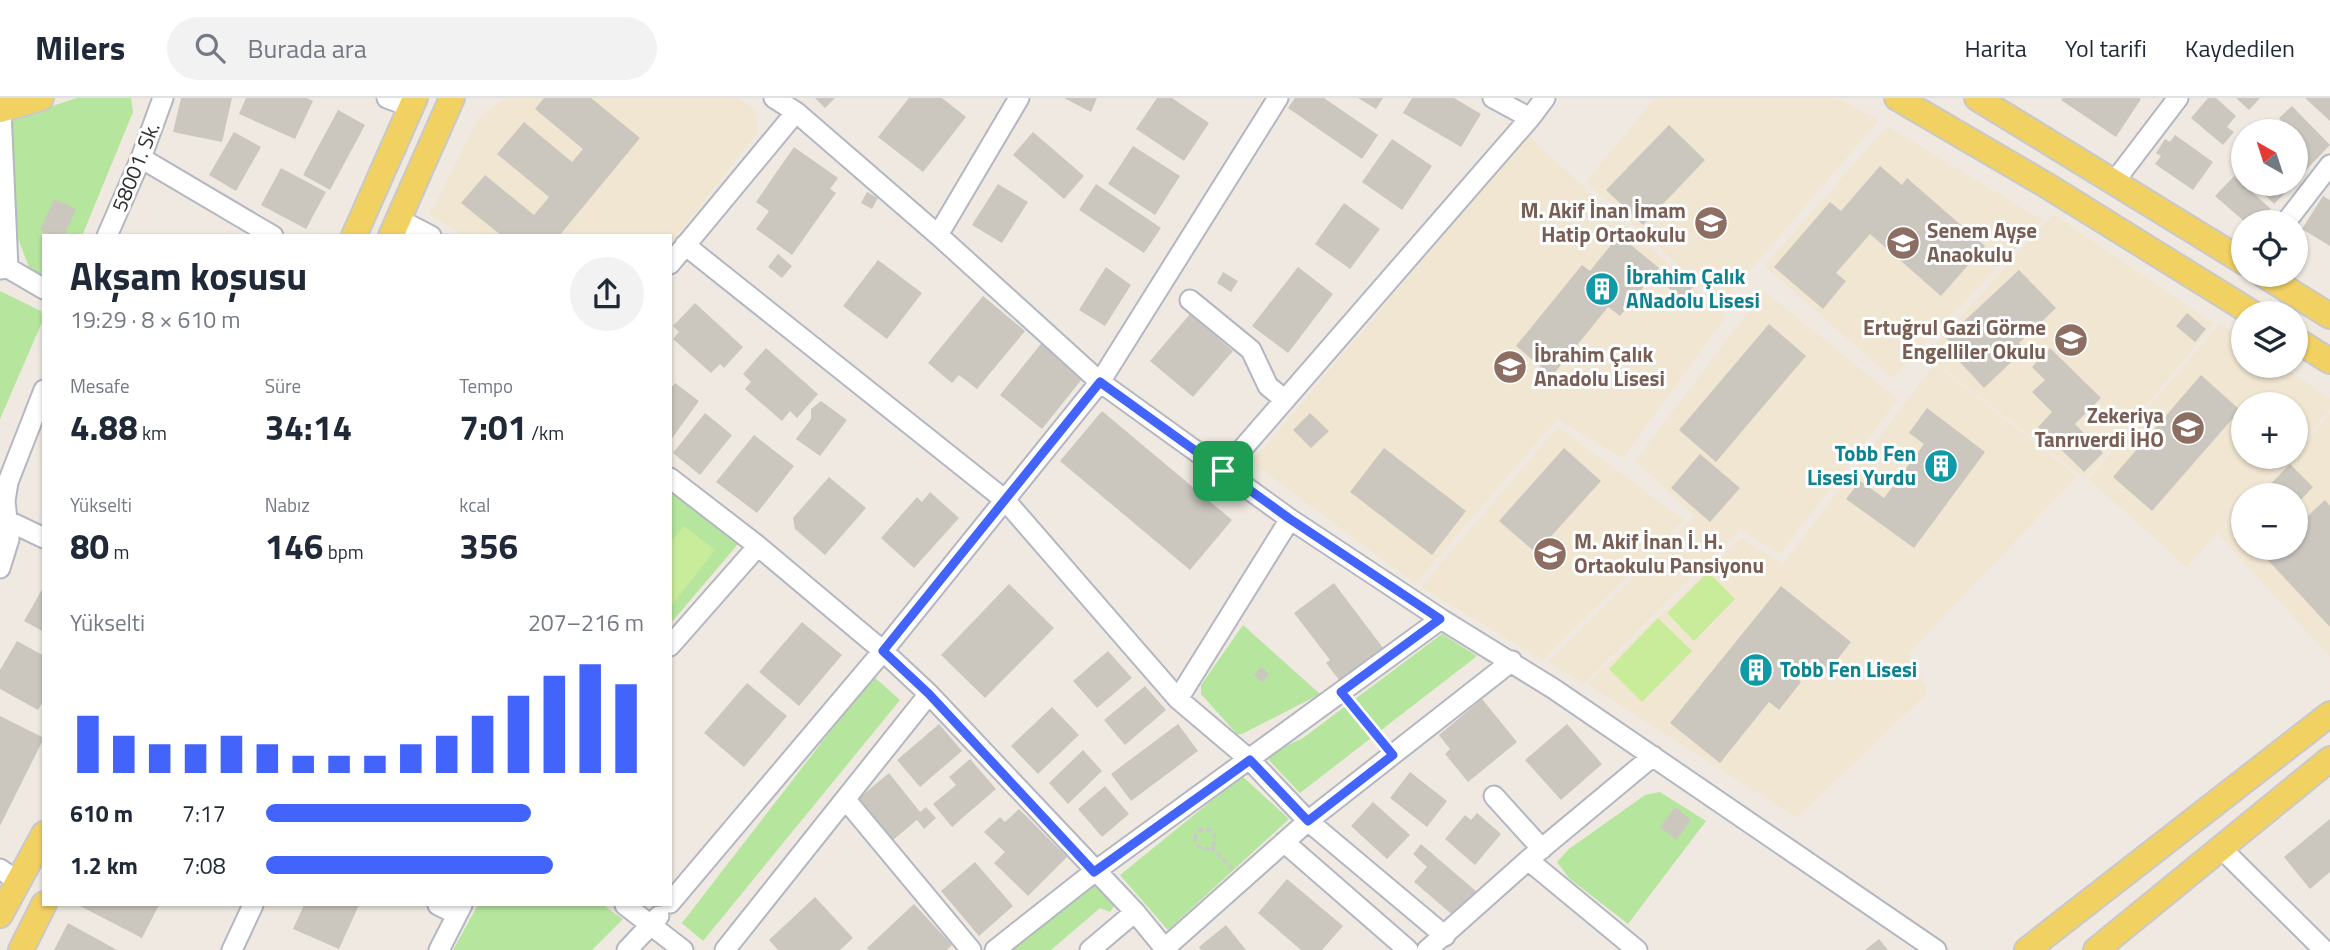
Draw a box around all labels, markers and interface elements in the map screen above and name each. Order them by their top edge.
search box [167,17,657,80]
text: Milers [35,23,125,73]
icon: search [191,29,229,67]
text: Burada ara [247,29,367,68]
text: Harita [1965,30,2027,66]
text: Yol tarifi [2065,30,2147,66]
text: Kaydedilen [2185,30,2295,66]
street label: 58001. Sk. [103,117,168,216]
north arrow [2231,119,2308,196]
map controls [2231,119,2308,560]
place label: M. Akif İnan İmam Hatip Ortaokulu [1520,194,1686,250]
school or university icon: M. Akif İnan İmam Hatip Ortaokulu [1692,204,1730,242]
button: locate [2231,210,2308,287]
place label: Senem Ayşe Anaokulu [1927,214,2037,270]
school or university icon: Senem Ayşe Anaokulu [1884,224,1922,262]
text: Akşam koşusu [70,247,307,305]
button: share [570,257,644,331]
place label: İbrahim Çalık ANadolu Lisesi [1626,260,1760,316]
building icon: İbrahim Çalık ANadolu Lisesi [1583,270,1621,308]
button: layers [2231,301,2308,378]
text: 19:29 · 8 × 610 m [70,302,240,337]
place label: Ertuğrul Gazi Görme Engelliler Okulu [1863,311,2046,367]
school or university icon: Ertuğrul Gazi Görme Engelliler Okulu [2052,321,2090,359]
place label: İbrahim Çalık Anadolu Lisesi [1534,338,1665,394]
school or university icon: İbrahim Çalık Anadolu Lisesi [1491,348,1529,386]
text: Mesafe [70,371,130,400]
text: Süre [265,371,301,400]
text: Tempo [459,371,513,400]
button: + [2231,392,2308,469]
place label: Zekeriya Tanrıverdi İHO [2035,399,2164,455]
text: 4.88 [70,400,138,454]
text: 34:14 [265,400,352,454]
text: 7:01 [459,400,527,454]
school or university icon: Zekeriya Tanrıverdi İHO [2169,409,2207,447]
text: km [138,418,167,447]
text: /km [527,418,564,447]
place label: Tobb Fen Lisesi Yurdu [1807,437,1916,493]
pin [1193,441,1253,501]
building icon: Tobb Fen Lisesi Yurdu [1922,447,1960,485]
icon: arrive [1204,452,1242,490]
button: − [2231,483,2308,560]
text: Yükselti [70,490,132,519]
text: Nabız [265,490,310,519]
text: kcal [459,490,490,519]
text: 80 [70,519,109,573]
text: 146 [265,519,323,573]
text: 356 [459,519,518,573]
place label: M. Akif İnan İ. H. Ortaokulu Pansiyonu [1574,525,1764,581]
school or university icon: M. Akif İnan İ. H. Ortaokulu Pansiyonu [1531,535,1569,573]
text: m [109,537,129,566]
text: bpm [323,537,364,566]
text: Yükselti [70,605,145,640]
text: 207–216 m [528,605,644,640]
building icon: Tobb Fen Lisesi [1737,651,1775,689]
place label: Tobb Fen Lisesi [1780,653,1917,685]
text: 610 m [70,796,133,831]
text: 7:17 [182,796,226,831]
text: 1.2 km [70,848,138,883]
text: 7:08 [182,848,226,883]

